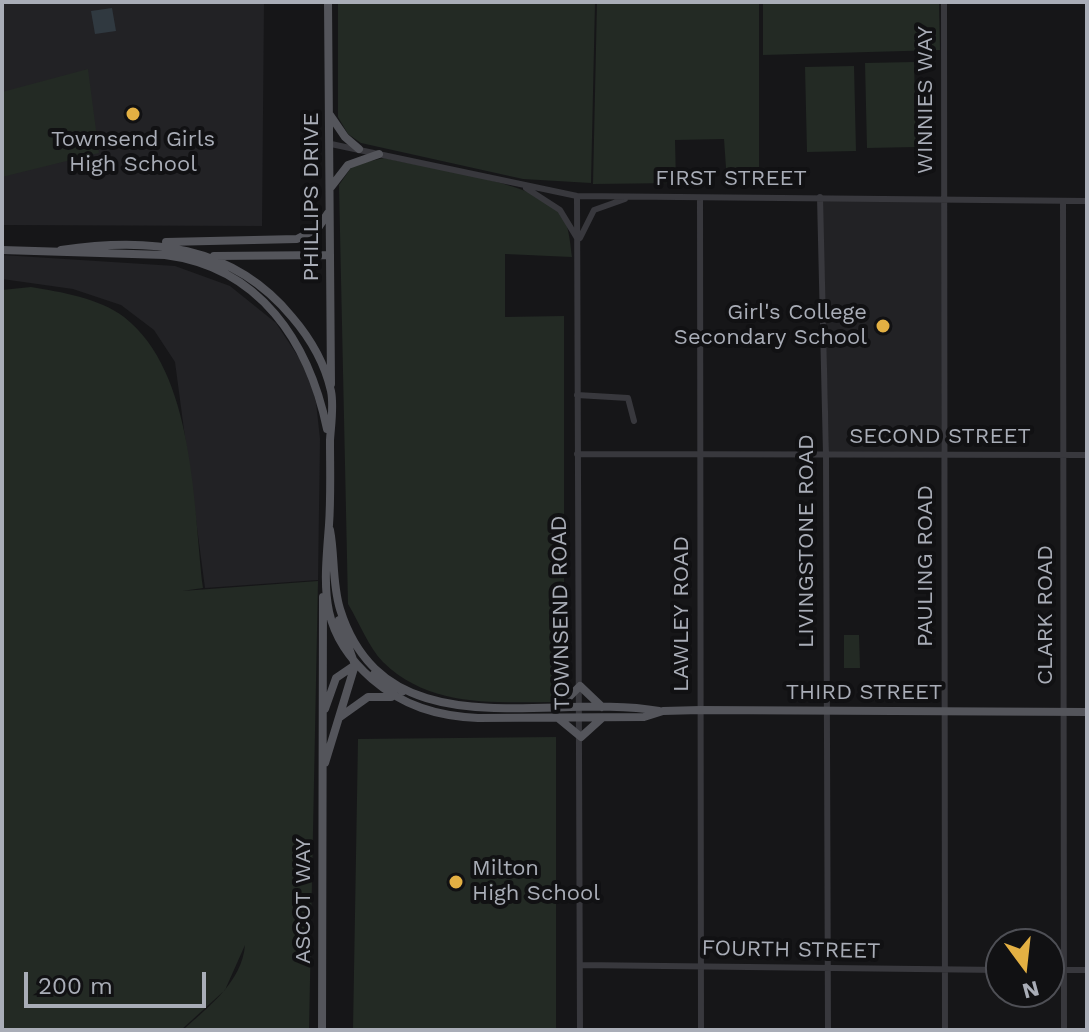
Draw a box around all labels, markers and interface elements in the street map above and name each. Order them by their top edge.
street label: WINNIES WAY [913,26,939,174]
marker: Townsend Girls High School [124,105,142,123]
street label: PHILLIPS DRIVE [299,112,325,282]
place label: Townsend Girls High School [51,127,215,178]
street label: FIRST STREET [655,166,807,192]
place label: Girl's College Secondary School [674,300,867,352]
marker: Girl's College Secondary School [874,317,892,335]
street label: SECOND STREET [849,424,1031,450]
street label: LIVINGSTONE ROAD [794,434,820,648]
street label: PAULING ROAD [913,485,939,647]
street label: TOWNSEND ROAD [546,515,576,711]
street label: LAWLEY ROAD [669,536,695,692]
street label: CLARK ROAD [1033,545,1059,685]
street label: THIRD STREET [786,680,942,706]
street label: ASCOT WAY [291,838,317,964]
place label: Milton High School [472,856,600,908]
marker: Milton High School [447,873,465,891]
north arrow [985,928,1065,1008]
street label: FOURTH STREET [701,935,881,965]
scale bar [28,956,210,1006]
text: 200 m [38,972,113,1000]
text: N [1020,976,1042,1004]

